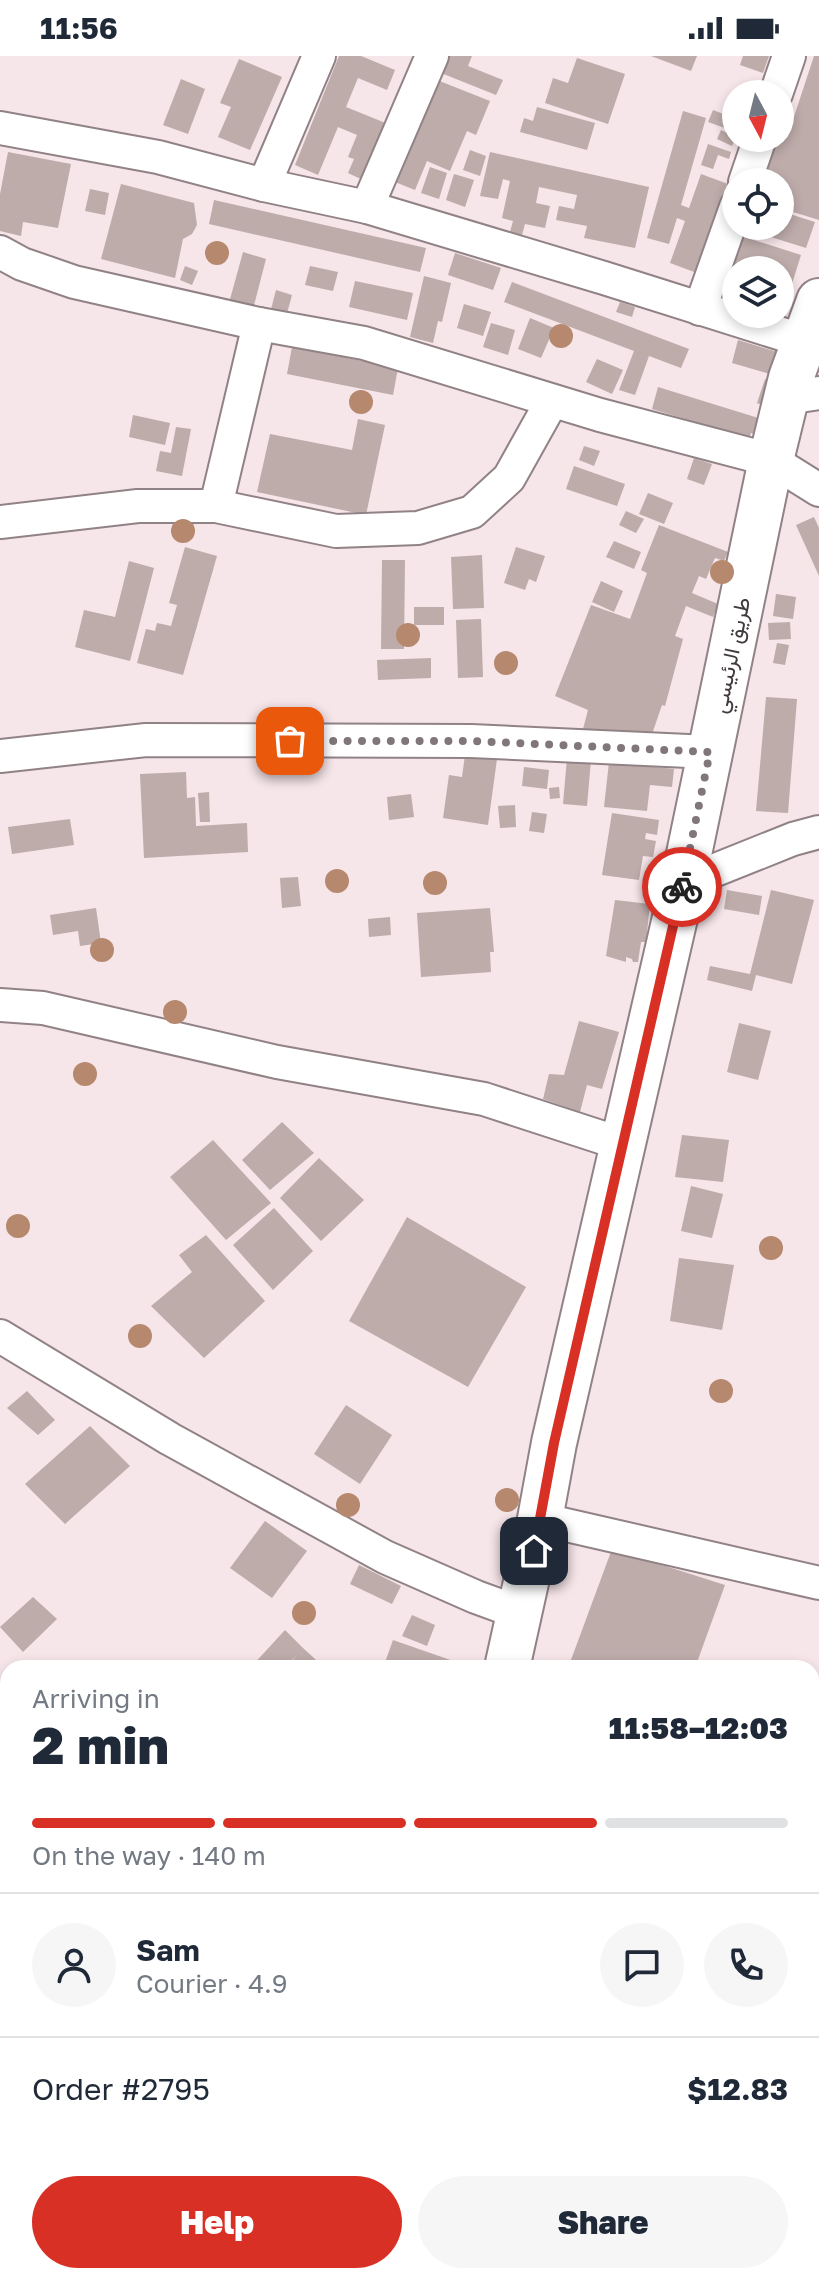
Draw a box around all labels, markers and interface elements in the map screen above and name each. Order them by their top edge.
text: 11:56 [40,10,118,46]
north arrow [722,80,794,152]
map controls [722,80,794,328]
button: locate [722,168,794,240]
button: layers [722,256,794,328]
street label: طريق الرئيسي [705,594,761,717]
pin [256,707,324,775]
icon: bag [268,719,312,763]
courier [642,847,722,927]
icon: bike [660,865,704,909]
pin [500,1517,568,1585]
icon: home [512,1529,556,1573]
text: Arriving in [32,1683,160,1714]
text: 11:58–12:03 [609,1710,788,1746]
text: 2 min [32,1713,169,1775]
text: On the way · 140 m [32,1840,266,1871]
button: person [32,1923,116,2007]
button: chat [600,1923,684,2007]
button: phone [704,1923,788,2007]
text: Sam [136,1932,200,1968]
text: Courier · 4.9 [136,1968,288,1999]
text: Order #2795 [32,2071,210,2107]
text: $12.83 [687,2071,788,2107]
button: Help [32,2176,402,2268]
button: Share [418,2176,788,2268]

